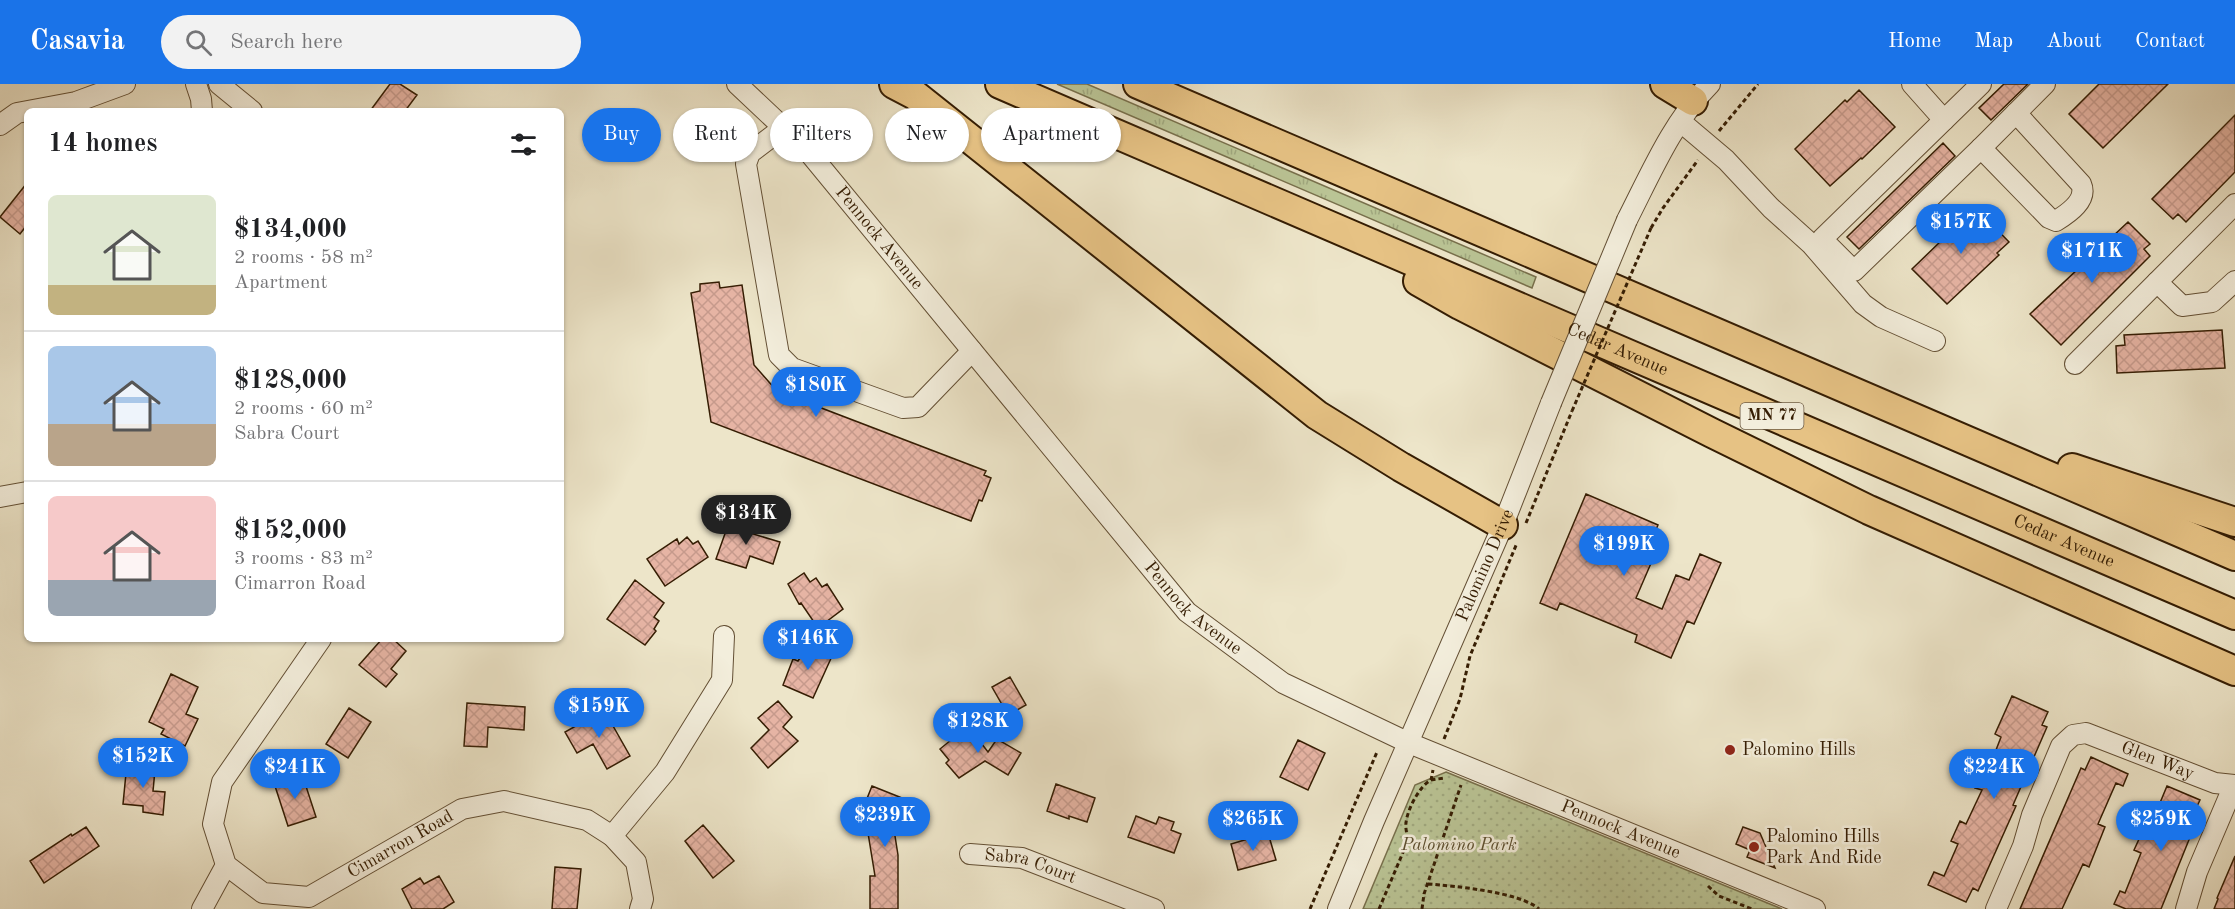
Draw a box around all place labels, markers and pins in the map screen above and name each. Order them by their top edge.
pin: $157K [1919,204,2003,255]
pin: $171K [2050,233,2134,284]
pin: $180K [774,367,858,418]
pin: $134K [704,495,788,546]
pin: $199K [1582,526,1666,577]
pin: $146K [766,620,850,671]
pin: $159K [557,688,641,739]
pin: $128K [936,703,1020,754]
pin: $152K [101,738,185,789]
place label: Palomino Hills [1742,741,1856,759]
marker: Palomino Hills [1723,743,1737,757]
pin: $241K [253,749,337,800]
pin: $224K [1952,749,2036,800]
pin: $239K [843,797,927,848]
pin: $265K [1211,801,1295,852]
pin: $259K [2119,801,2203,852]
place label: Palomino Hills Park And Ride [1766,828,1881,867]
marker: Palomino Hills Park And Ride [1747,840,1761,854]

